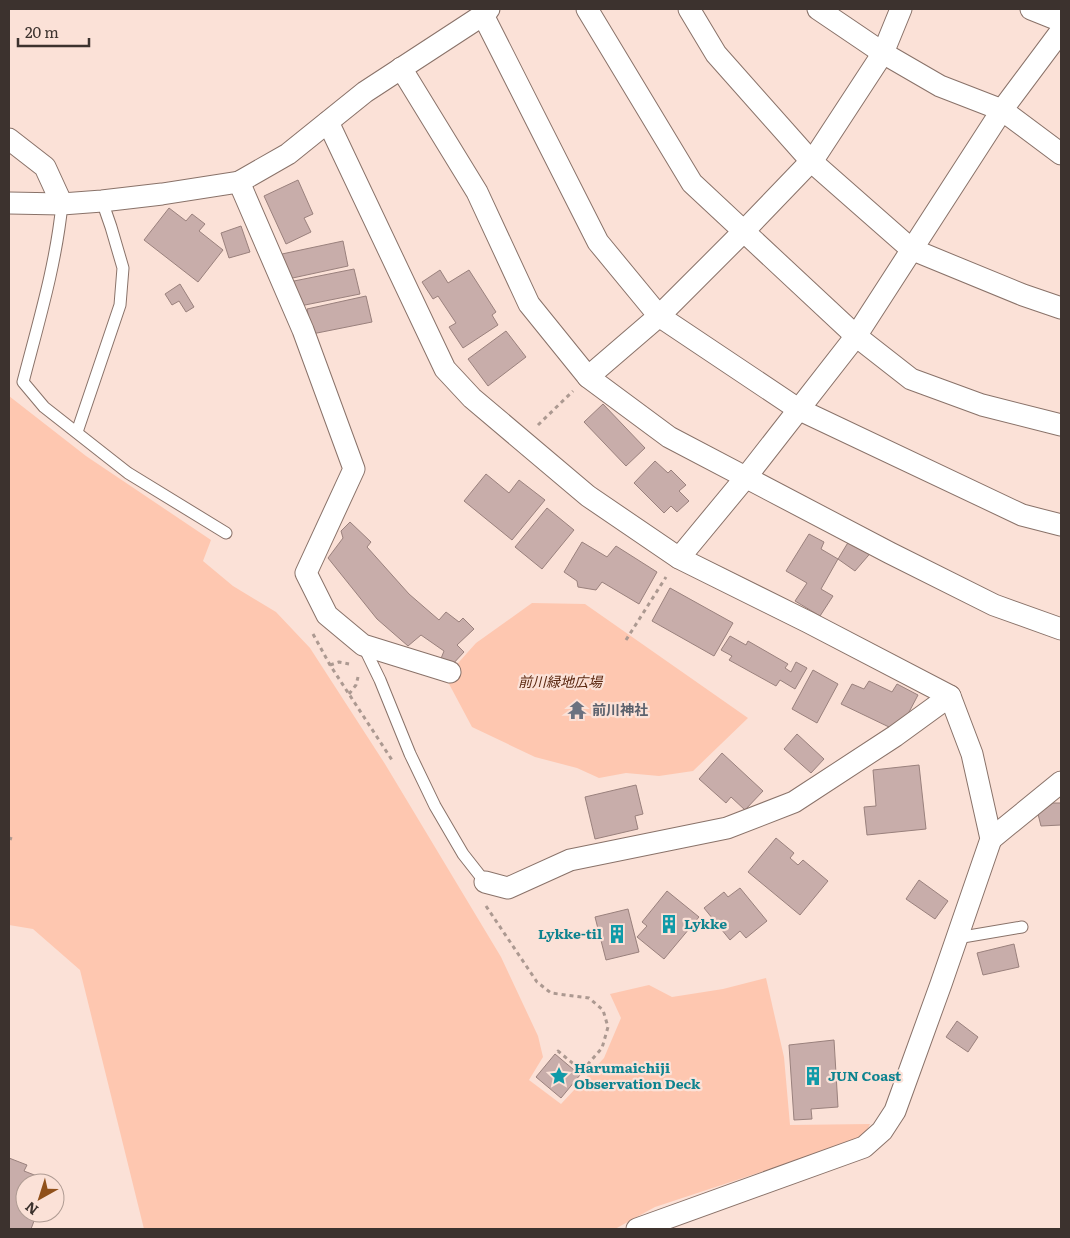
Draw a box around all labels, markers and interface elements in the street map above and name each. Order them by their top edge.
scale bar [18,15,89,47]
text: 20 m [25,20,59,43]
park label: 前川緑地広場 [518,671,604,691]
temple icon: 前川神社 [566,699,588,721]
place label: 前川神社 [592,699,648,719]
building icon: Lykke [658,913,680,935]
place label: Lykke [684,913,727,933]
place label: Lykke-til [538,923,602,943]
building icon: Lykke-til [606,923,628,945]
place label: Harumaichiji Observation Deck [574,1057,701,1093]
place icon: Harumaichiji Observation Deck [548,1065,570,1087]
building icon: JUN Coast [802,1065,824,1087]
place label: JUN Coast [828,1065,902,1085]
north arrow [15,1173,65,1223]
text: N [20,1197,42,1220]

